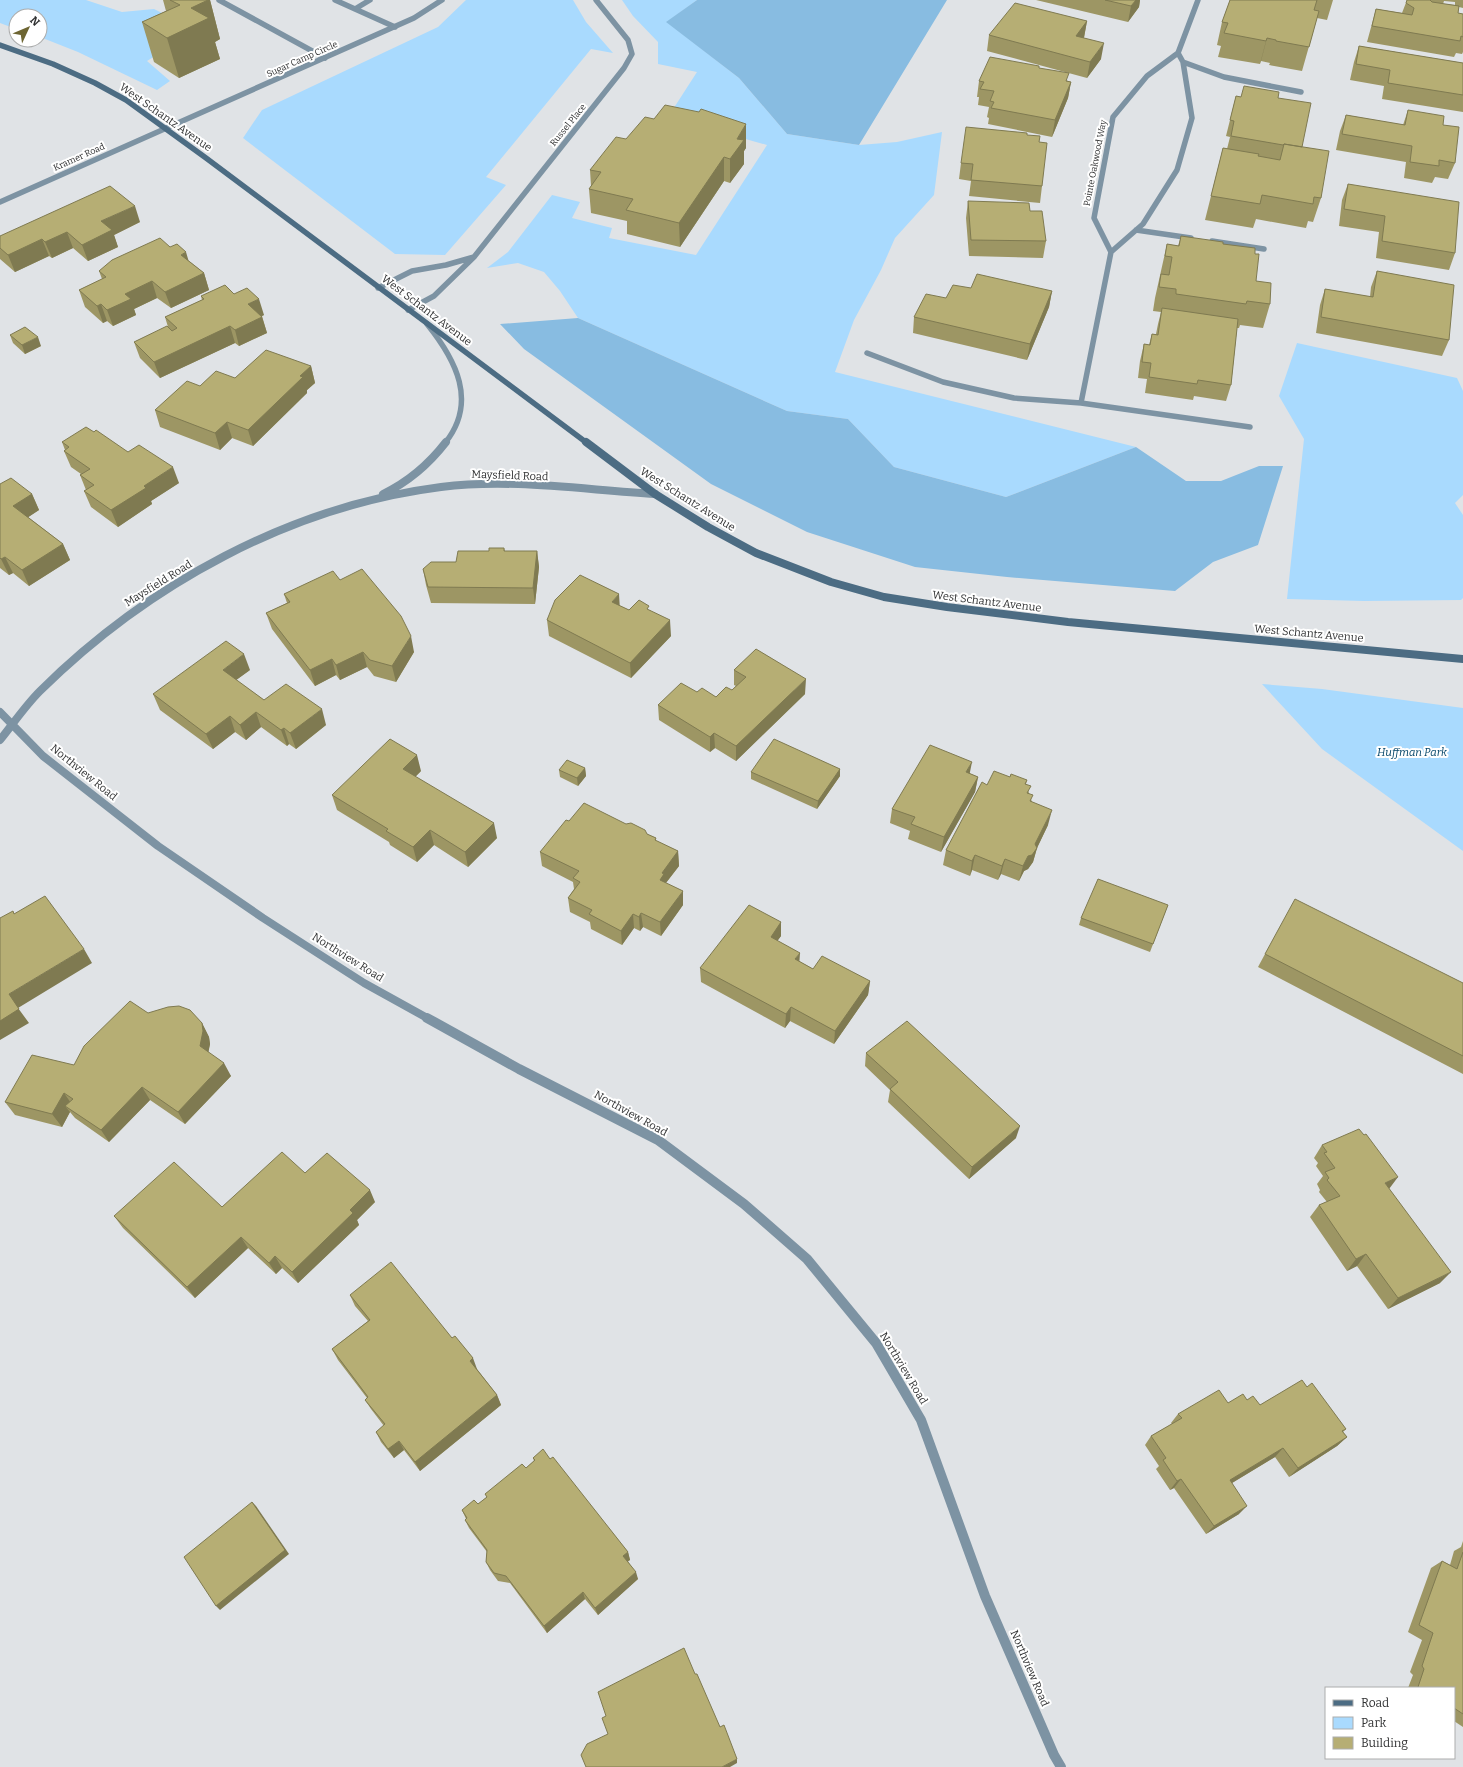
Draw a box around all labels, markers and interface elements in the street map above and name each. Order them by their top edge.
north arrow [8,8,48,48]
text: N [27,14,43,29]
street label: Sugar Camp Circle [265,39,339,79]
street label: West Schantz Avenue [117,81,214,154]
street label: Russel Place [548,102,588,148]
street label: Pointe Oakwood Way [1082,119,1108,207]
street label: Kramer Road [52,141,107,173]
street label: West Schantz Avenue [379,272,474,349]
street label: West Schantz Avenue [638,465,738,534]
street label: Maysfield Road [471,468,549,483]
street label: Maysfield Road [122,557,195,609]
street label: West Schantz Avenue [932,588,1042,615]
street label: West Schantz Avenue [1254,622,1364,645]
street label: Northview Road [48,742,120,803]
park label: Huffman Park [1377,746,1448,759]
street label: Northview Road [310,930,386,985]
street label: Northview Road [592,1088,670,1139]
street label: Northview Road [877,1330,930,1407]
street label: Northview Road [1008,1628,1052,1709]
legend [1325,1687,1455,1759]
text: Road [1361,1696,1389,1710]
text: Park [1361,1716,1387,1730]
text: Building [1361,1736,1408,1750]

